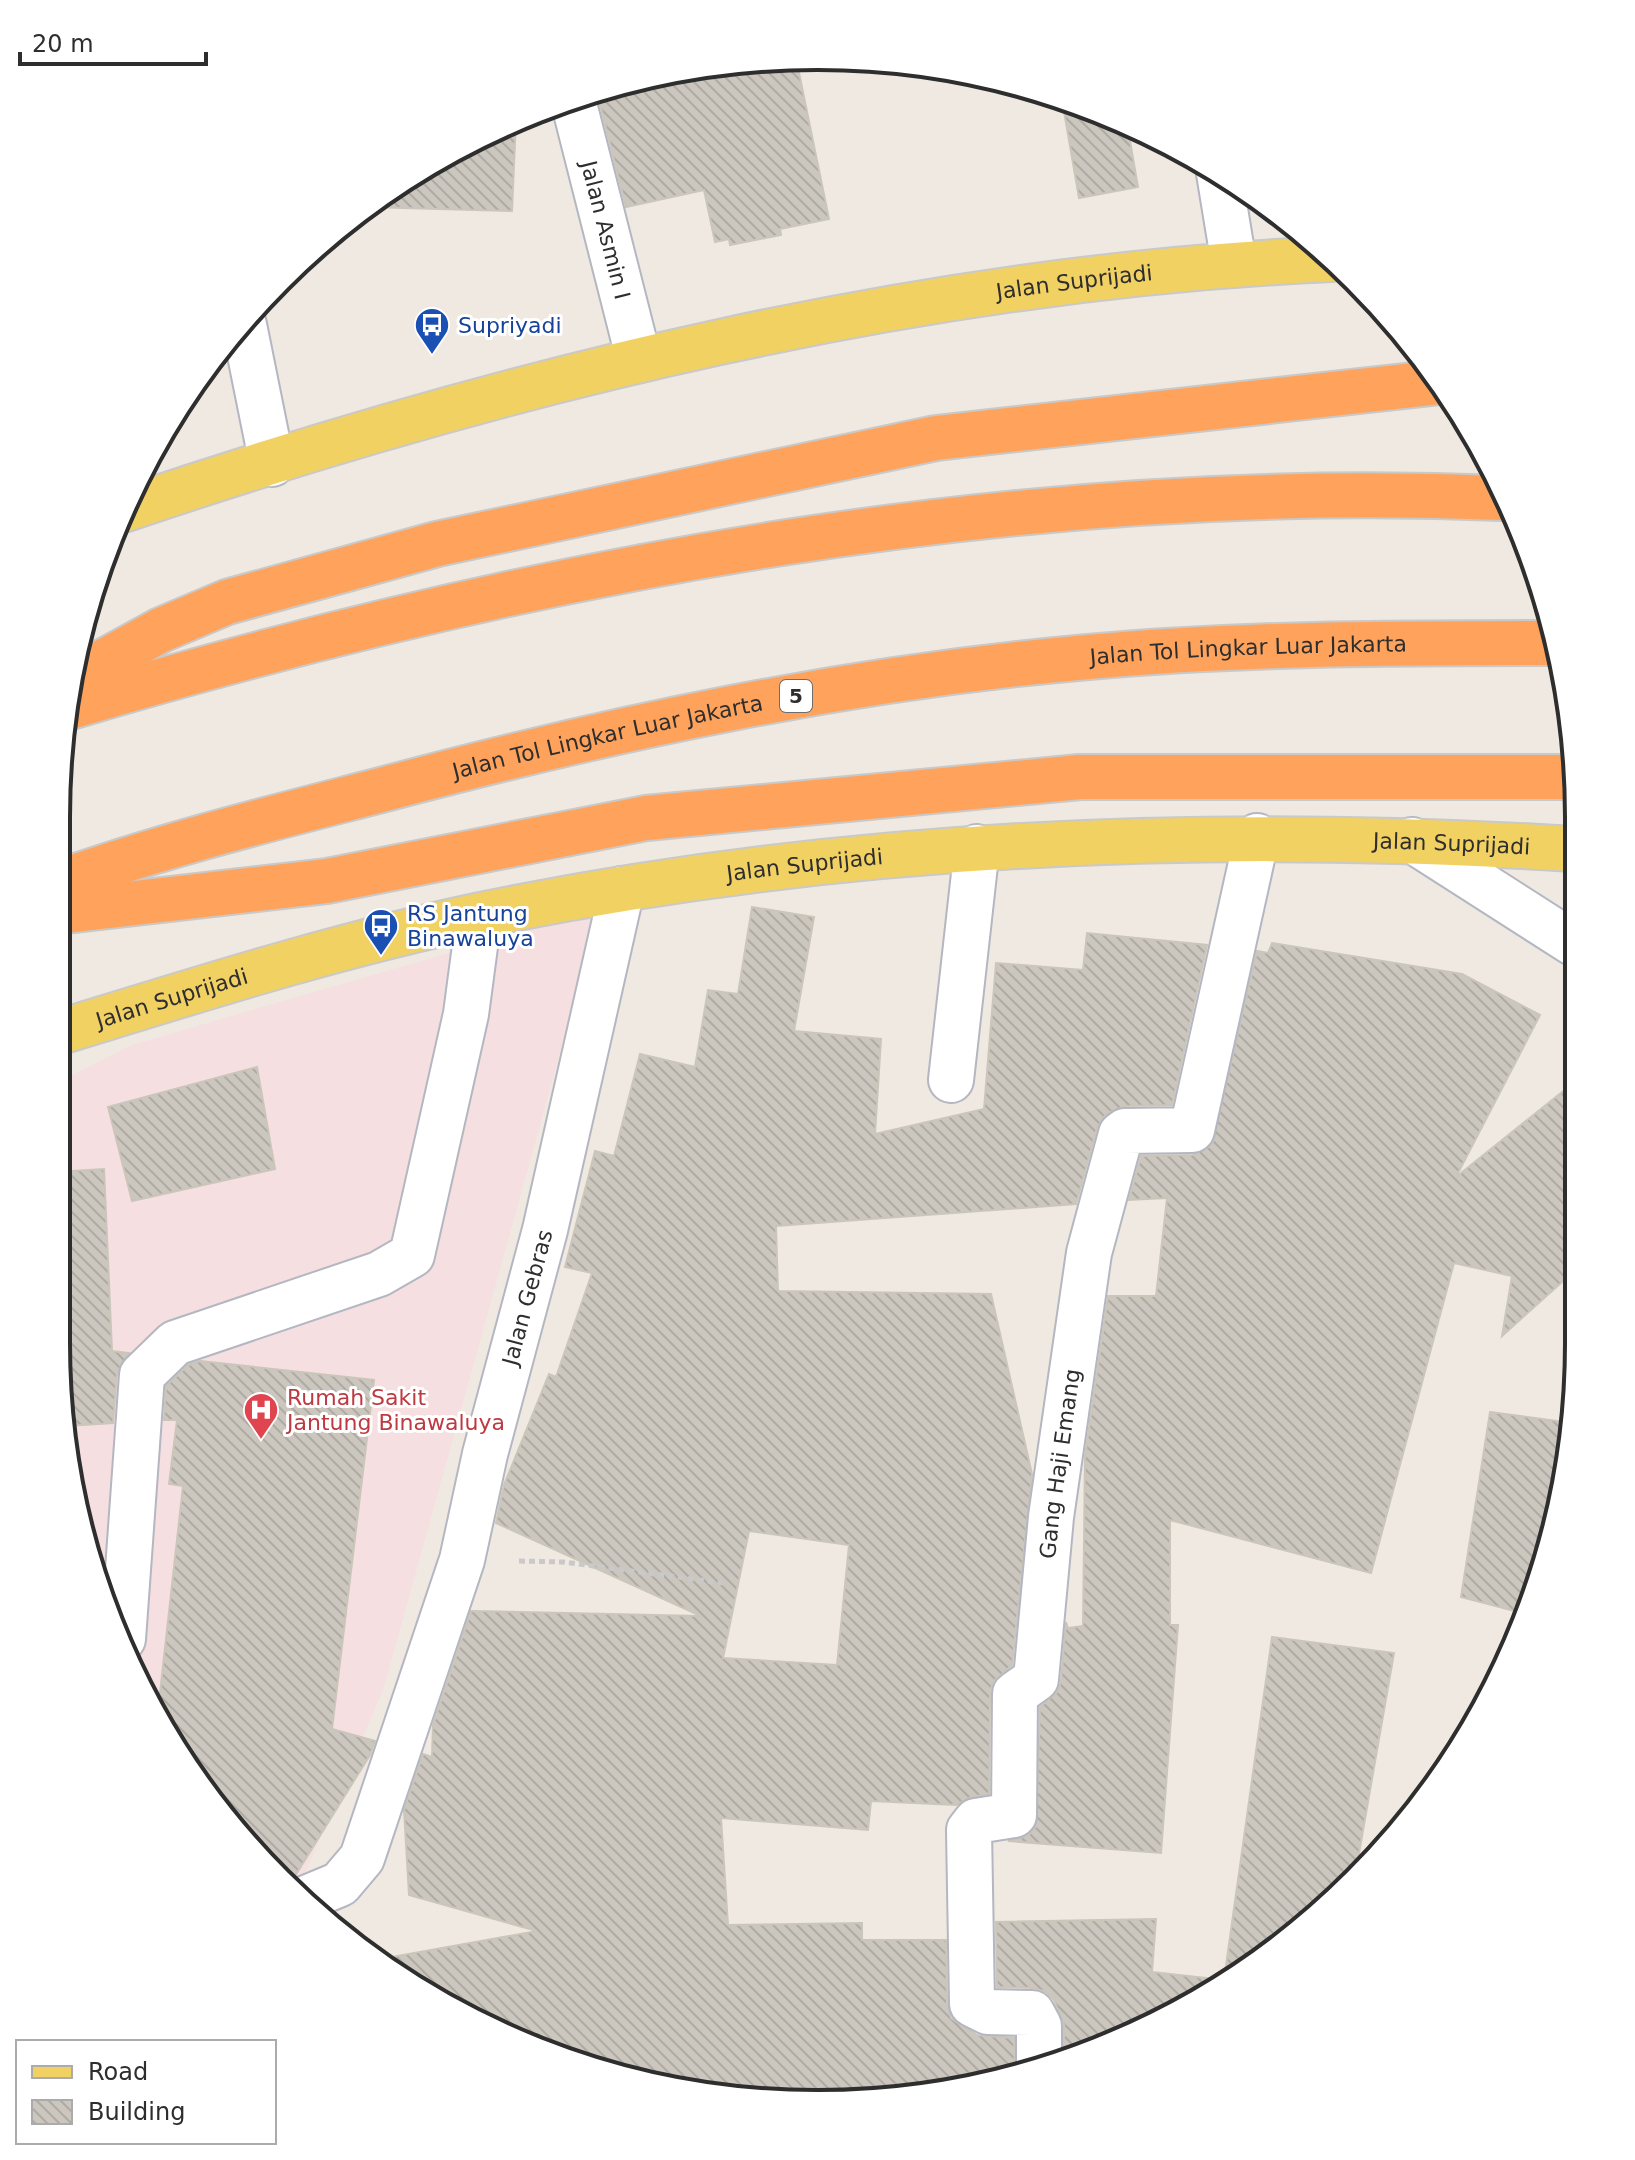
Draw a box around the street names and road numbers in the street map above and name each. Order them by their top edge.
street label: Jalan Asmin I [576,156,636,302]
street label: Jalan Suprijadi [992,260,1154,304]
street label: Jalan Tol Lingkar Luar Jakarta [1087,631,1407,669]
road number: 5 [780,680,812,712]
street label: Jalan Tol Lingkar Luar Jakarta [448,690,765,784]
street label: Jalan Suprijadi [1371,828,1531,859]
street label: Jalan Suprijadi [723,844,884,886]
street label: Jalan Suprijadi [91,963,251,1033]
street label: Jalan Gebras [496,1227,557,1370]
street label: Gang Haji Emang [1035,1367,1085,1560]

